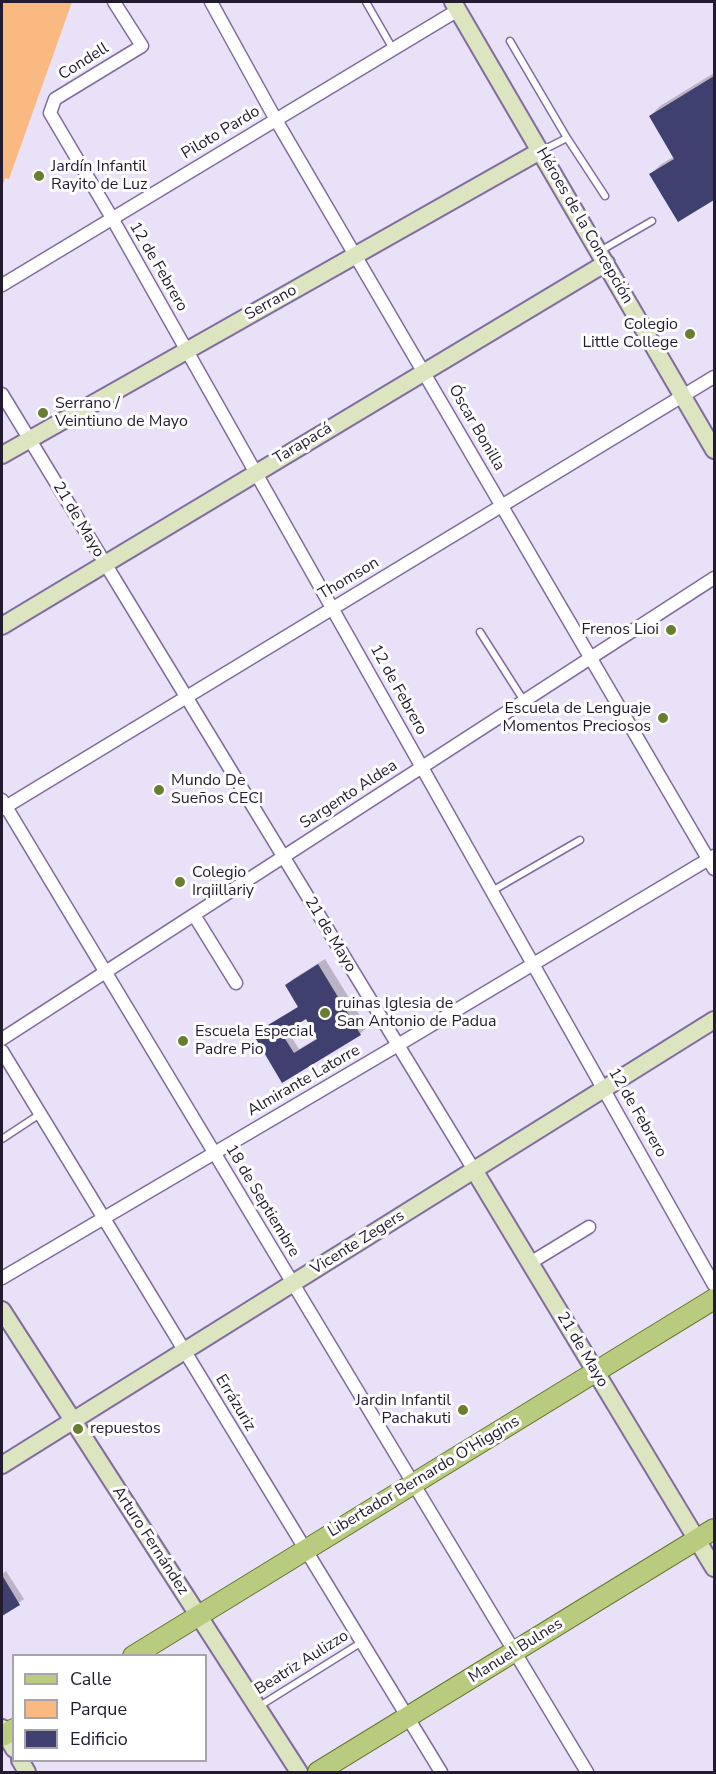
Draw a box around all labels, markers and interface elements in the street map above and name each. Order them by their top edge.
street label: Condell [55,39,113,85]
street label: Piloto Pardo [178,102,264,164]
street label: Héroes de la Concepción [531,144,637,308]
place label: Jardín Infantil Rayito de Luz [51,157,147,195]
marker: Jardín Infantil Rayito de Luz [32,169,46,183]
street label: 12 de Febrero [125,219,191,315]
street label: Serrano [242,281,300,325]
place label: Colegio Little College [582,315,678,353]
marker: Colegio Little College [683,327,697,341]
street label: Óscar Bonilla [444,382,508,474]
place label: Serrano / Veintiuno de Mayo [55,394,188,432]
marker: Serrano / Veintiuno de Mayo [36,406,50,420]
street label: Tarapacá [270,419,336,469]
street label: 21 de Mayo [48,479,108,561]
street label: Thomson [315,554,383,604]
place label: Frenos Lioi [581,620,659,640]
marker: Frenos Lioi [664,623,678,637]
street label: 12 de Febrero [365,642,431,738]
place label: Escuela de Lenguaje Momentos Preciosos [502,699,651,737]
marker: Escuela de Lenguaje Momentos Preciosos [656,711,670,725]
street label: Sargento Aldea [297,756,401,834]
place label: Mundo De Sueños CECI [171,771,263,809]
marker: Mundo De Sueños CECI [152,783,166,797]
place label: Colegio Irqiillariy [192,863,254,901]
marker: Colegio Irqiillariy [173,875,187,889]
street label: 21 de Mayo [300,894,360,976]
place label: ruinas Iglesia de San Antonio de Padua [337,994,496,1032]
marker: ruinas Iglesia de San Antonio de Padua [318,1006,332,1020]
place label: Escuela Especial Padre Pio [195,1022,313,1060]
marker: Escuela Especial Padre Pio [176,1034,190,1048]
street label: Almirante Latorre [244,1041,364,1121]
street label: 12 de Febrero [604,1065,670,1161]
street label: 18 de Septiembre [221,1141,303,1261]
street label: Vicente Zegers [308,1207,408,1279]
street label: 21 de Mayo [552,1309,612,1391]
street label: Errázuriz [211,1371,259,1435]
place label: Jardin Infantil Pachakuti [355,1391,451,1429]
marker: Jardin Infantil Pachakuti [456,1403,470,1417]
street label: Libertador Bernardo O'Higgins [325,1412,523,1542]
place label: repuestos [90,1419,161,1439]
marker: repuestos [71,1422,85,1436]
street label: Arturo Fernández [108,1483,192,1599]
street label: Manuel Bulnes [465,1614,567,1688]
street label: Beatriz Aulizzo [252,1627,352,1699]
legend [12,1654,207,1762]
text: Calle [70,1667,112,1691]
text: Parque [70,1697,127,1721]
text: Edificio [70,1727,128,1751]

